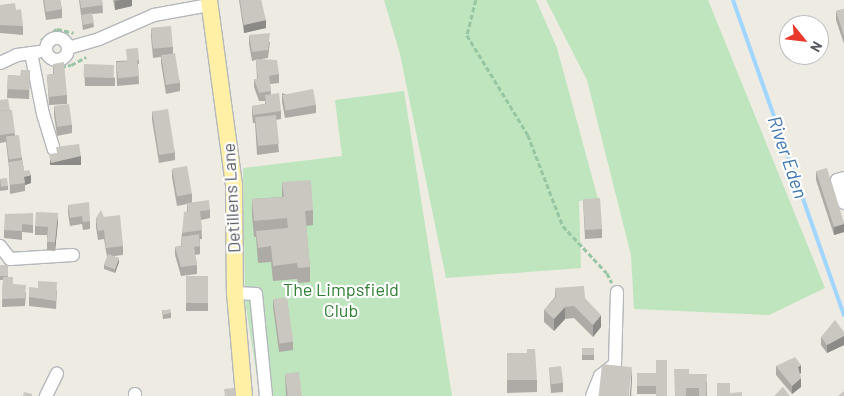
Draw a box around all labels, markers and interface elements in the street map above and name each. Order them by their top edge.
north arrow [779,15,829,65]
text: N [807,39,826,55]
water label: River Eden [763,113,813,201]
street label: Detillens Lane [217,142,245,254]
park label: The Limpsfield Club [283,279,399,322]

